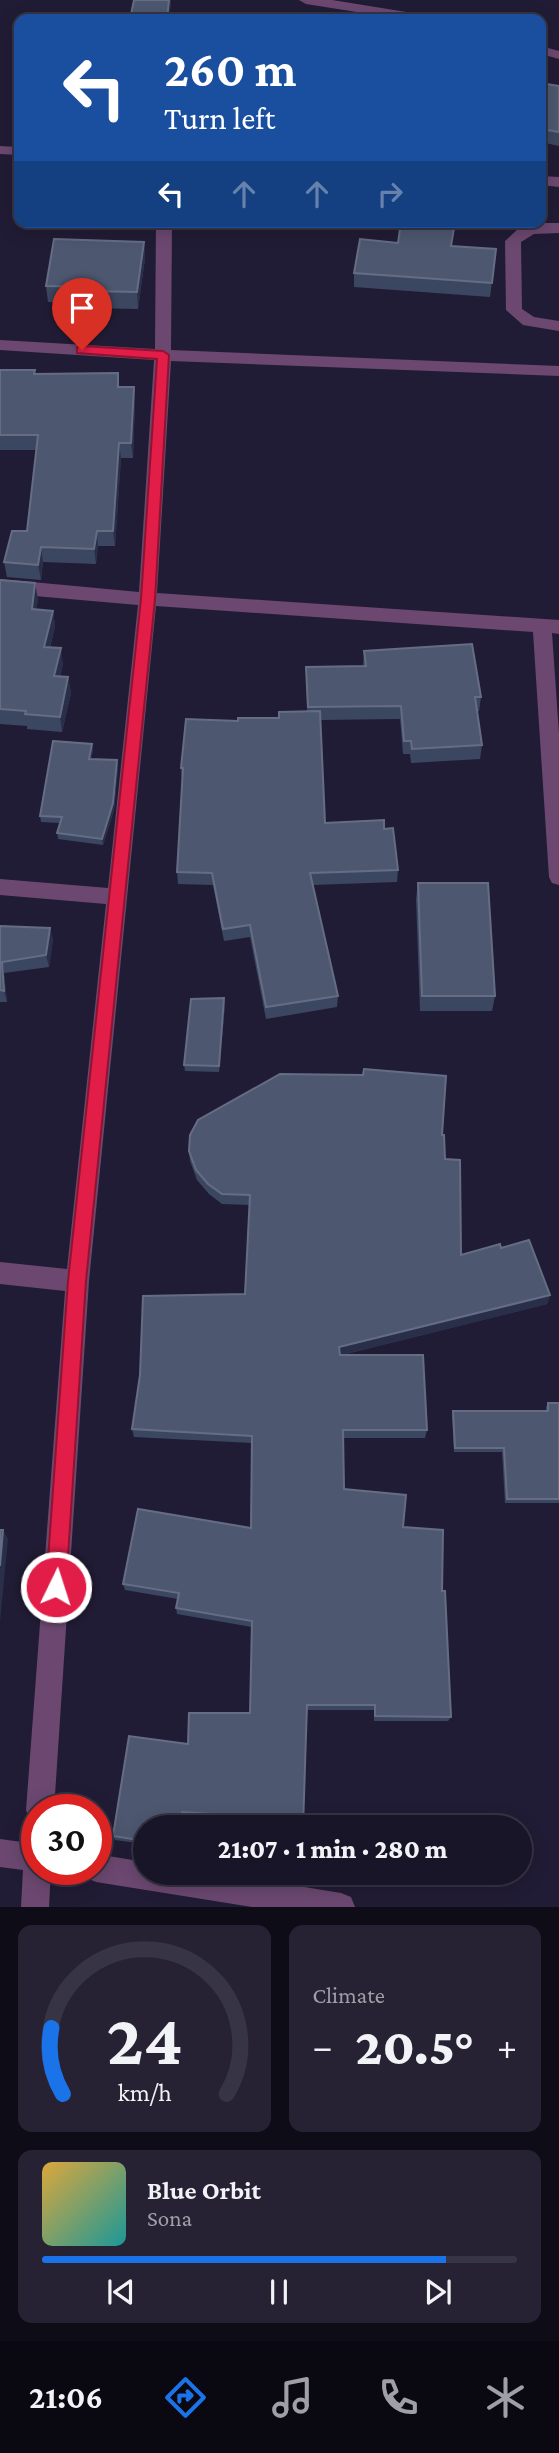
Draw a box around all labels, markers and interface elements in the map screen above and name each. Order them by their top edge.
icon: left [49,42,140,133]
text: 260 m [164,42,296,97]
text: Turn left [164,100,275,136]
icon: left [152,175,190,213]
icon: ahead [225,175,263,213]
icon: ahead [298,175,336,213]
icon: right [371,175,409,213]
pin [52,278,112,350]
icon: arrive [63,289,101,327]
position arrow [19,1550,93,1624]
speed limit sign: 30 [21,1794,112,1885]
text: 21:07 · 1 min · 280 m [218,1835,447,1864]
text: Climate [313,1982,385,2008]
text: 24 [106,2000,182,2081]
text: 20.5° [355,2017,474,2075]
text: − [313,2025,333,2067]
text: + [497,2025,517,2067]
text: km/h [117,2079,171,2106]
text: Blue Orbit [147,2176,261,2205]
text: Sona [147,2205,192,2231]
icon: previous [102,2273,140,2311]
icon: pause [260,2273,298,2311]
icon: next [419,2273,457,2311]
icon: directions [161,2373,210,2422]
icon: music [268,2373,317,2422]
icon: phone [374,2373,423,2422]
icon: climate [481,2373,530,2422]
text: 21:06 [29,2379,103,2415]

